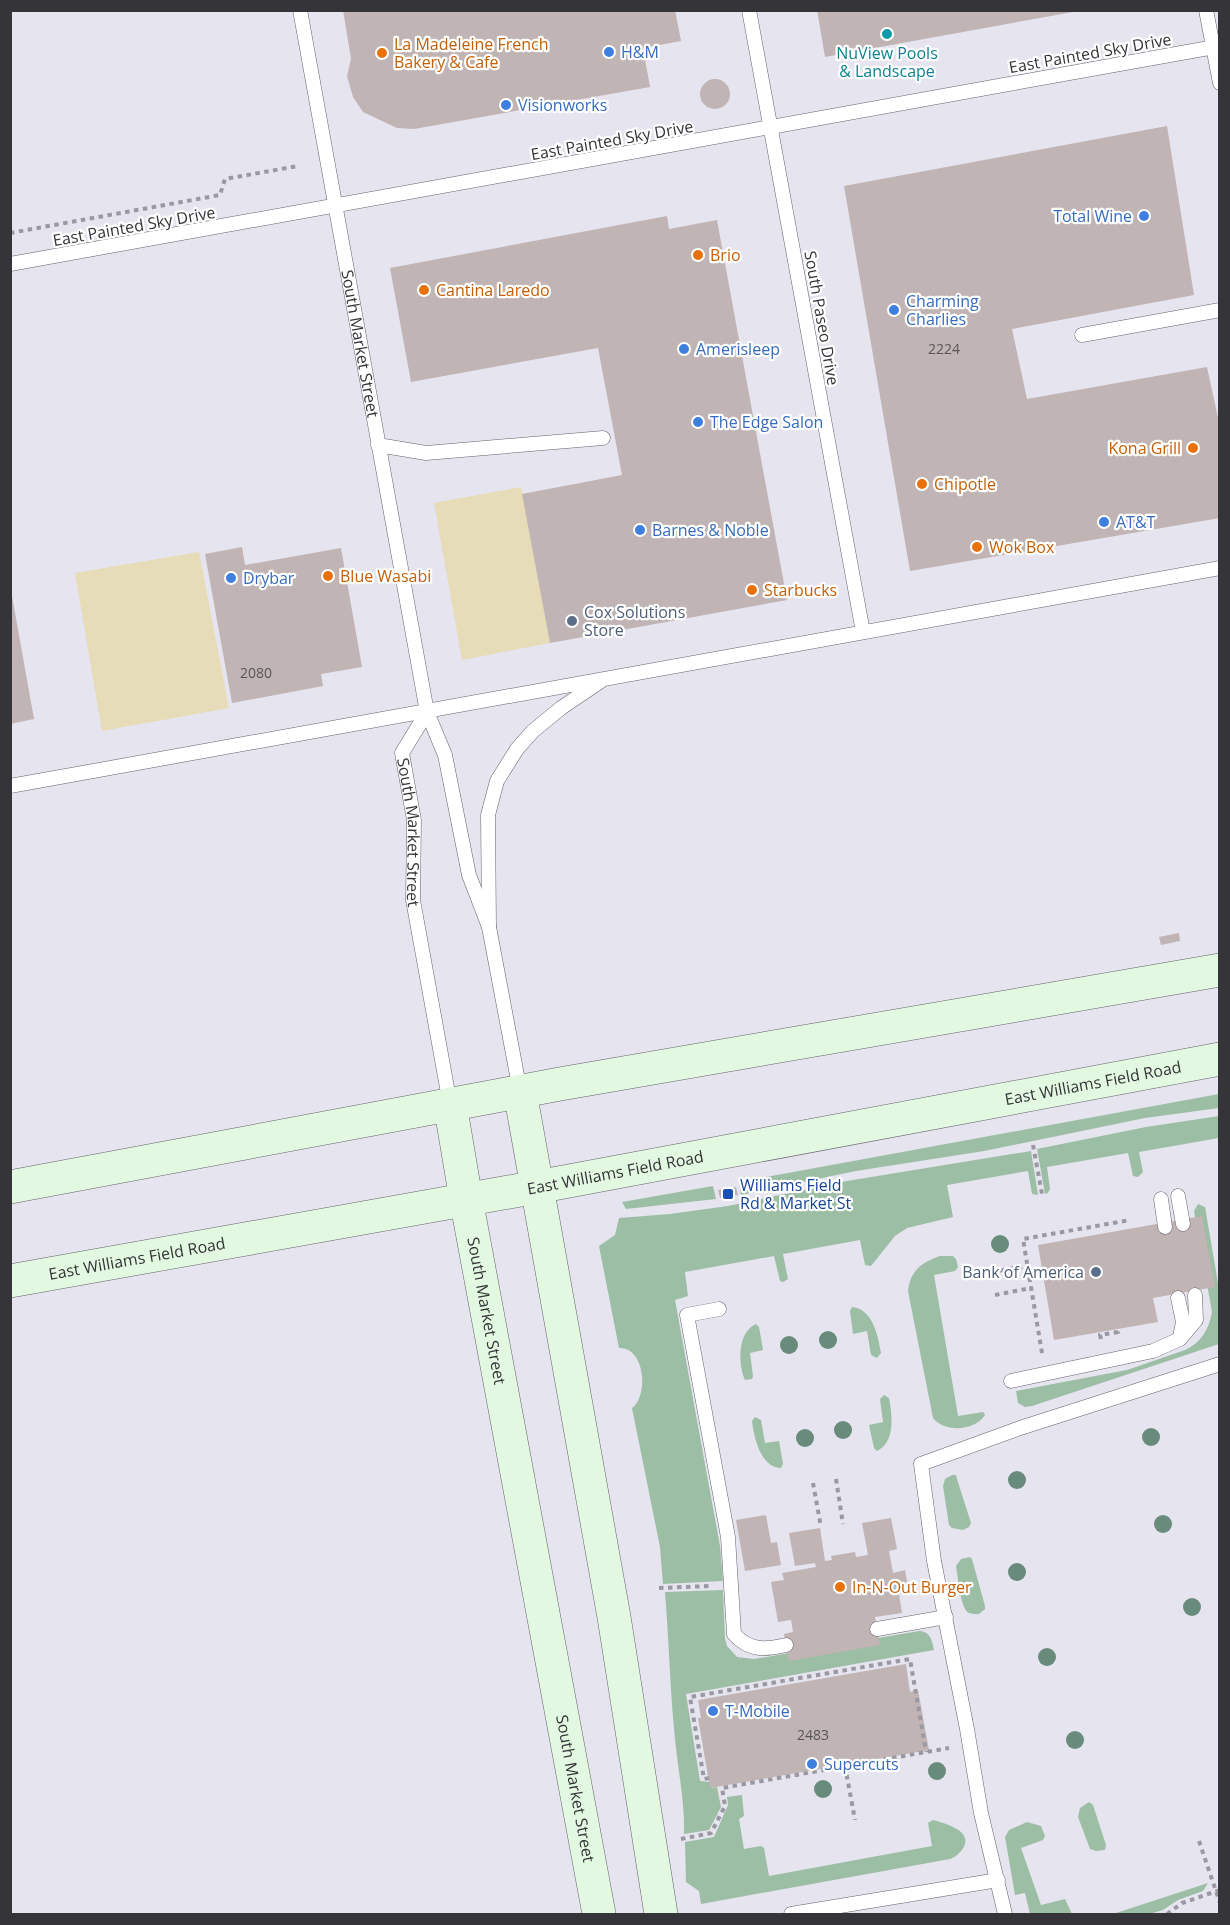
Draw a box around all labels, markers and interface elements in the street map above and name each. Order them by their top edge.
marker: NuView Pools & Landscape [880,27,894,41]
street label: East Painted Sky Drive [1007,28,1173,78]
place label: La Madeleine French Bakery & Cafe [394,33,549,73]
place label: H&M [621,41,659,63]
place label: NuView Pools & Landscape [836,42,938,82]
marker: H&M [602,45,616,59]
marker: La Madeleine French Bakery & Cafe [375,46,389,60]
place label: Visionworks [518,94,607,116]
marker: Visionworks [499,98,513,112]
street label: East Painted Sky Drive [529,115,695,165]
street label: East Painted Sky Drive [51,201,217,251]
place label: Total Wine [1053,205,1132,227]
marker: Total Wine [1137,209,1151,223]
place label: Brio [710,244,741,266]
marker: Brio [691,248,705,262]
street label: South Paseo Drive [799,249,845,387]
street label: South Market Street [336,268,385,419]
place label: Cantina Laredo [436,279,550,301]
marker: Cantina Laredo [417,283,431,297]
place label: Charming Charlies [906,290,979,330]
marker: Charming Charlies [887,303,901,317]
place label: Amerisleep [696,338,780,360]
house number: 2224 [928,339,960,358]
marker: Amerisleep [677,342,691,356]
place label: The Edge Salon [710,411,823,433]
marker: The Edge Salon [691,415,705,429]
place label: Kona Grill [1108,437,1181,459]
marker: Kona Grill [1186,441,1200,455]
place label: Chipotle [934,473,996,495]
marker: Chipotle [915,477,929,491]
place label: AT&T [1116,511,1156,533]
marker: AT&T [1097,515,1111,529]
place label: Barnes & Noble [652,519,769,541]
marker: Barnes & Noble [633,523,647,537]
place label: Wok Box [989,536,1055,558]
marker: Wok Box [970,540,984,554]
place label: Blue Wasabi [340,565,431,587]
place label: Drybar [243,567,295,589]
marker: Blue Wasabi [321,569,335,583]
marker: Drybar [224,571,238,585]
place label: Starbucks [764,579,837,601]
marker: Starbucks [745,583,759,597]
place label: Cox Solutions Store [584,601,685,641]
marker: Cox Solutions Store [565,614,579,628]
house number: 2080 [240,663,272,682]
street label: South Market Street [392,756,425,909]
street label: East Williams Field Road [1003,1055,1183,1110]
street label: East Williams Field Road [525,1145,705,1200]
place label: Williams Field Rd & Market St [740,1174,851,1214]
marker: Williams Field Rd & Market St [721,1187,735,1201]
street label: East Williams Field Road [47,1232,227,1285]
street label: South Market Street [462,1235,511,1387]
place label: Bank of America [962,1261,1084,1283]
marker: Bank of America [1089,1265,1103,1279]
place label: In-N-Out Burger [852,1576,972,1598]
marker: In-N-Out Burger [833,1580,847,1594]
place label: T-Mobile [725,1700,790,1722]
marker: T-Mobile [706,1704,720,1718]
street label: South Market Street [551,1713,600,1864]
house number: 2483 [797,1725,829,1744]
place label: Supercuts [824,1753,899,1775]
marker: Supercuts [805,1757,819,1771]

